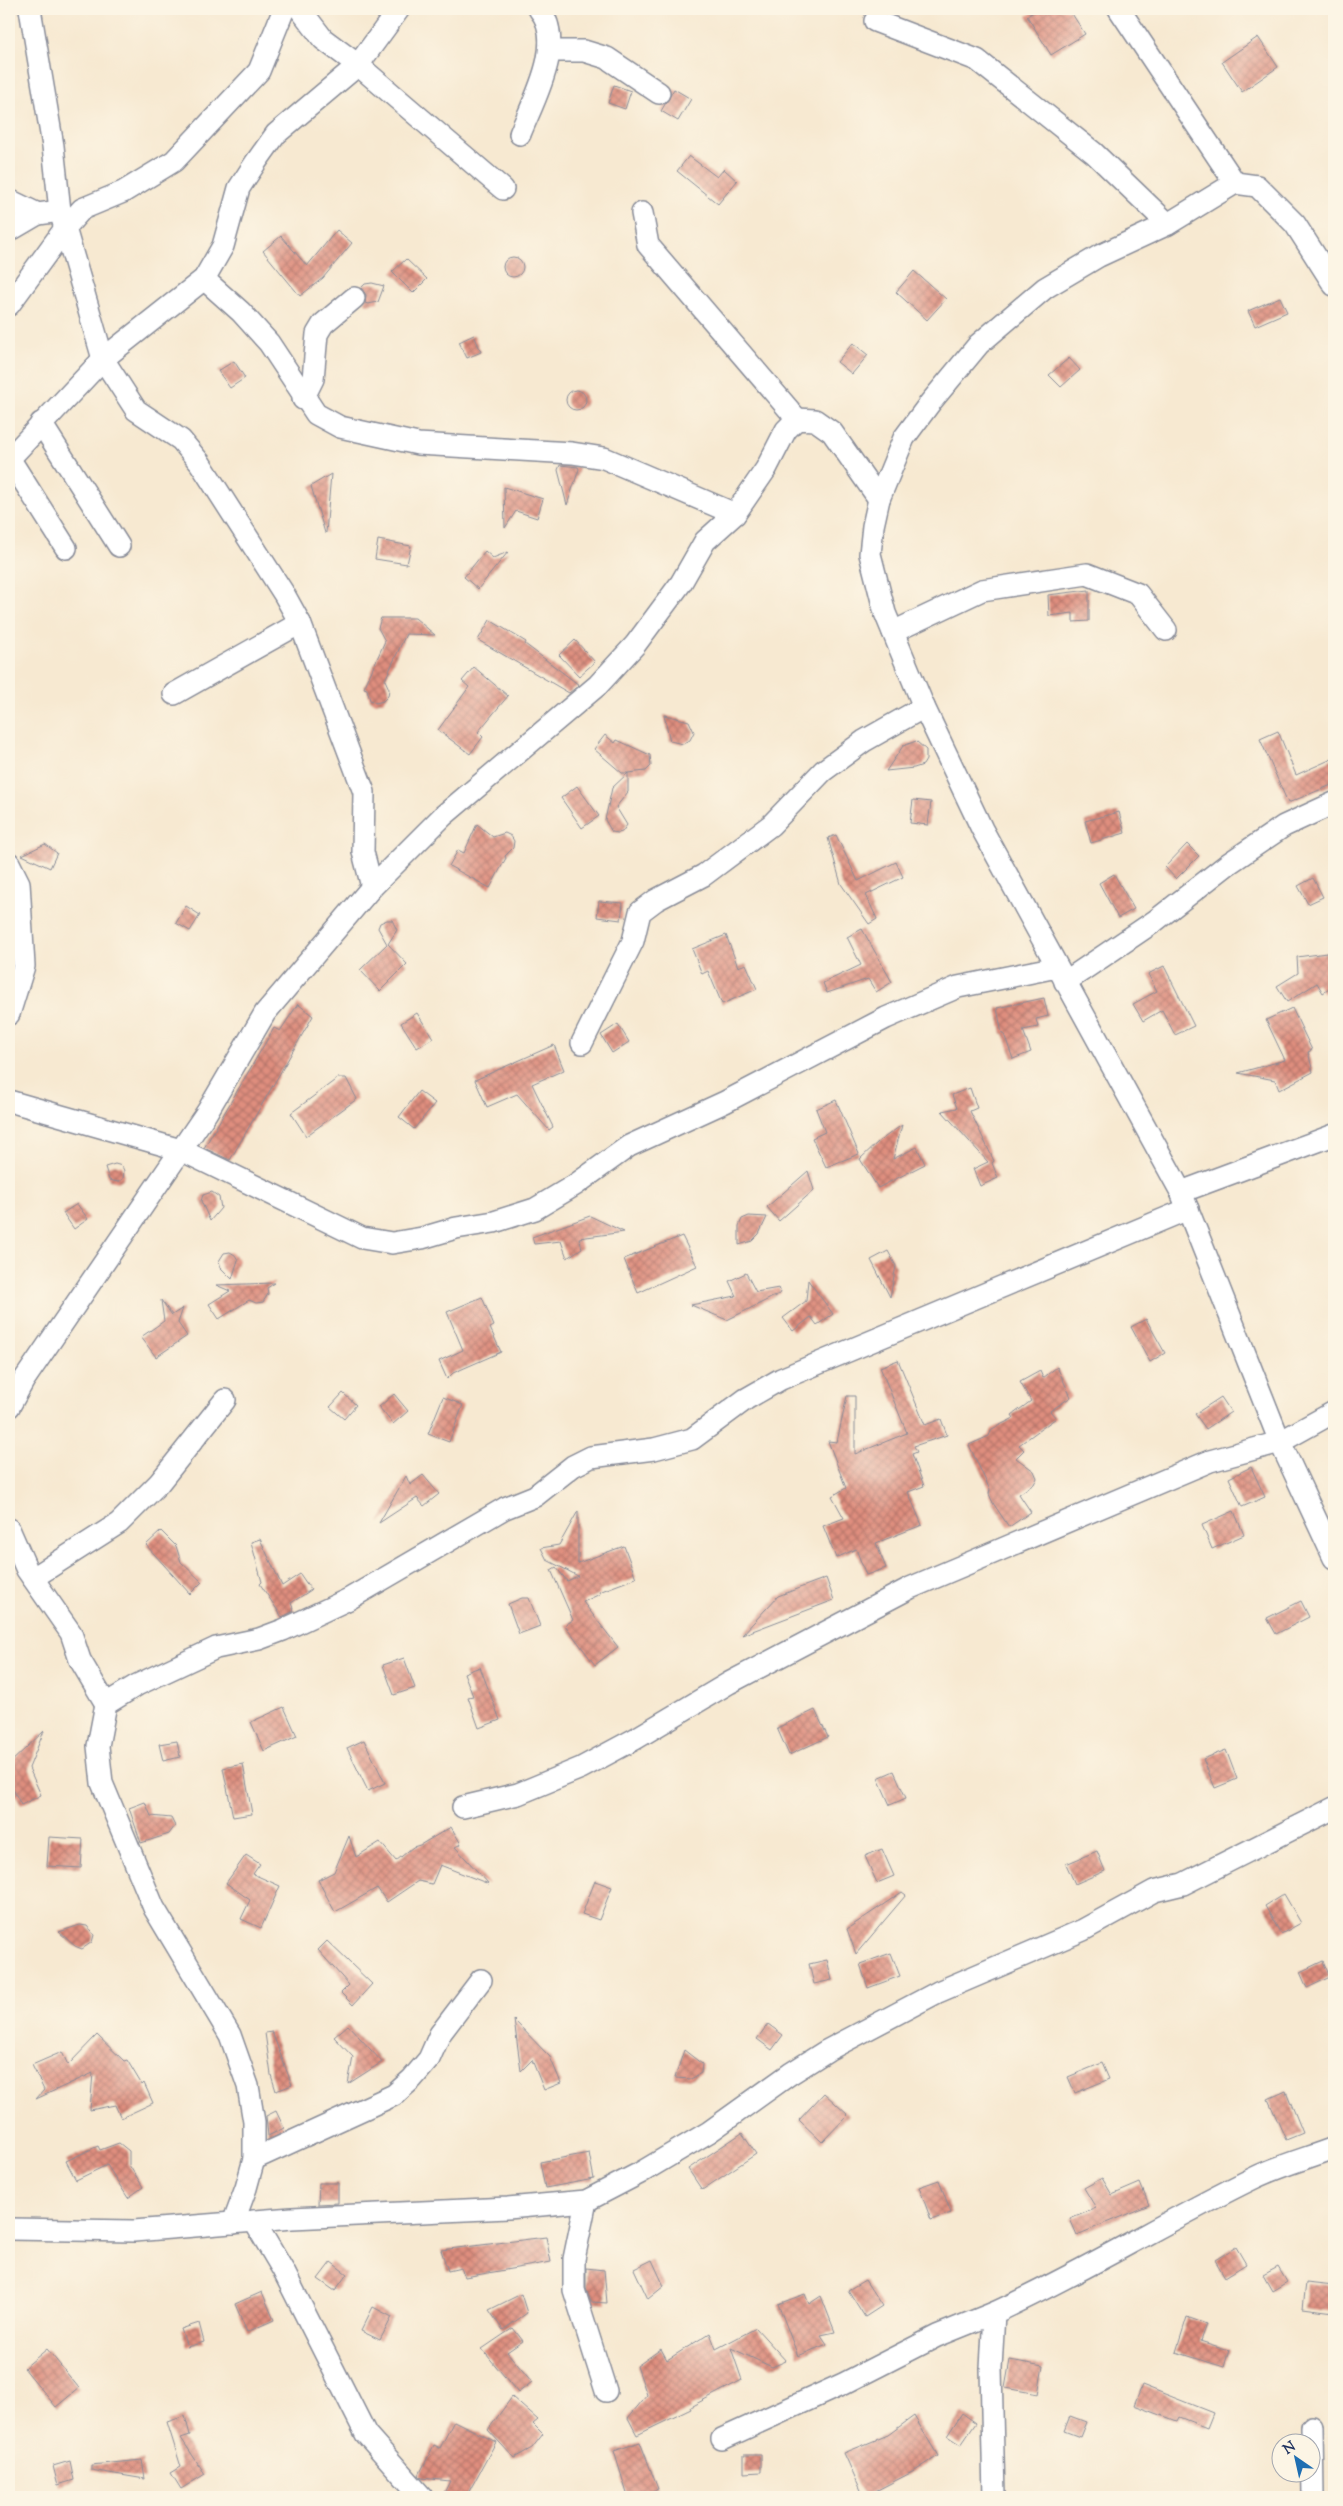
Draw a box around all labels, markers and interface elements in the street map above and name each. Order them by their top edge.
north arrow [1270,2434,1320,2484]
text: N [1280,2437,1300,2460]

